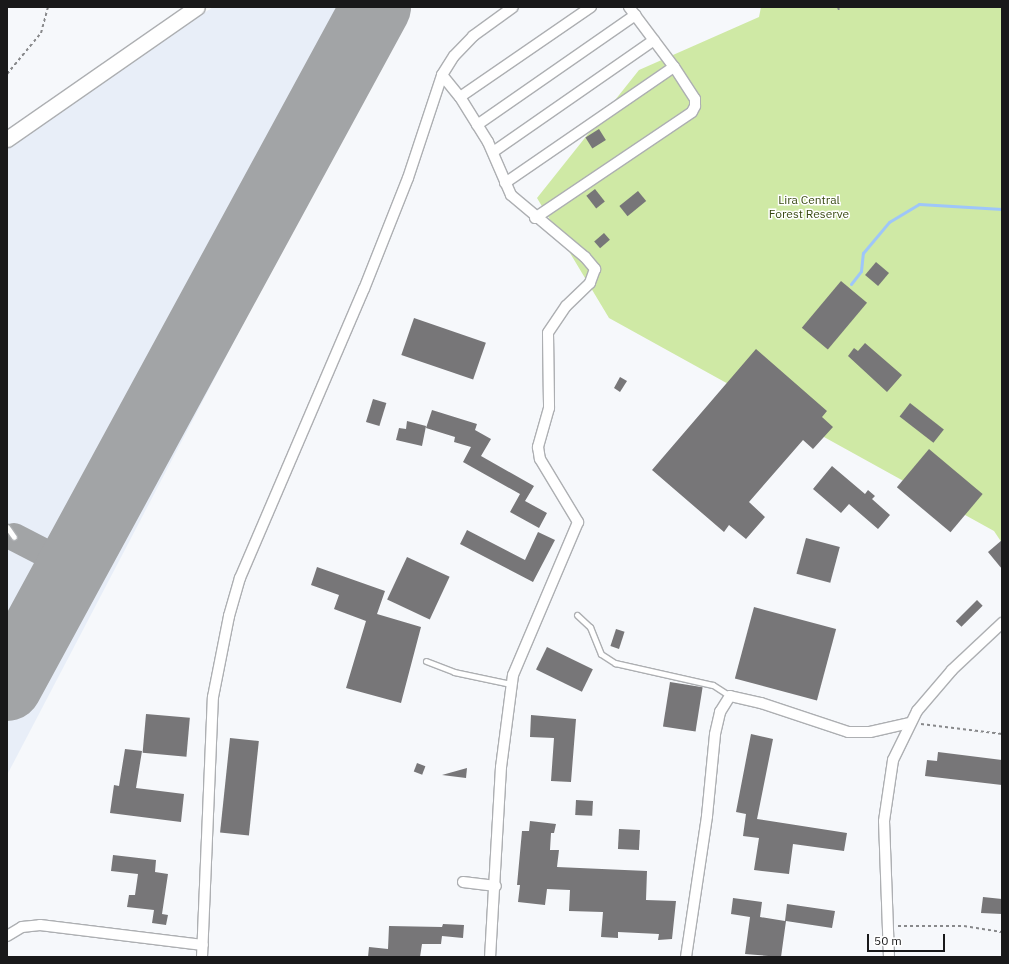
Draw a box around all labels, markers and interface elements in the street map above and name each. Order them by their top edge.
park label: Lira Central Forest Reserve [769,193,849,221]
scale bar [869,926,947,952]
text: 50 m [874,933,902,948]

